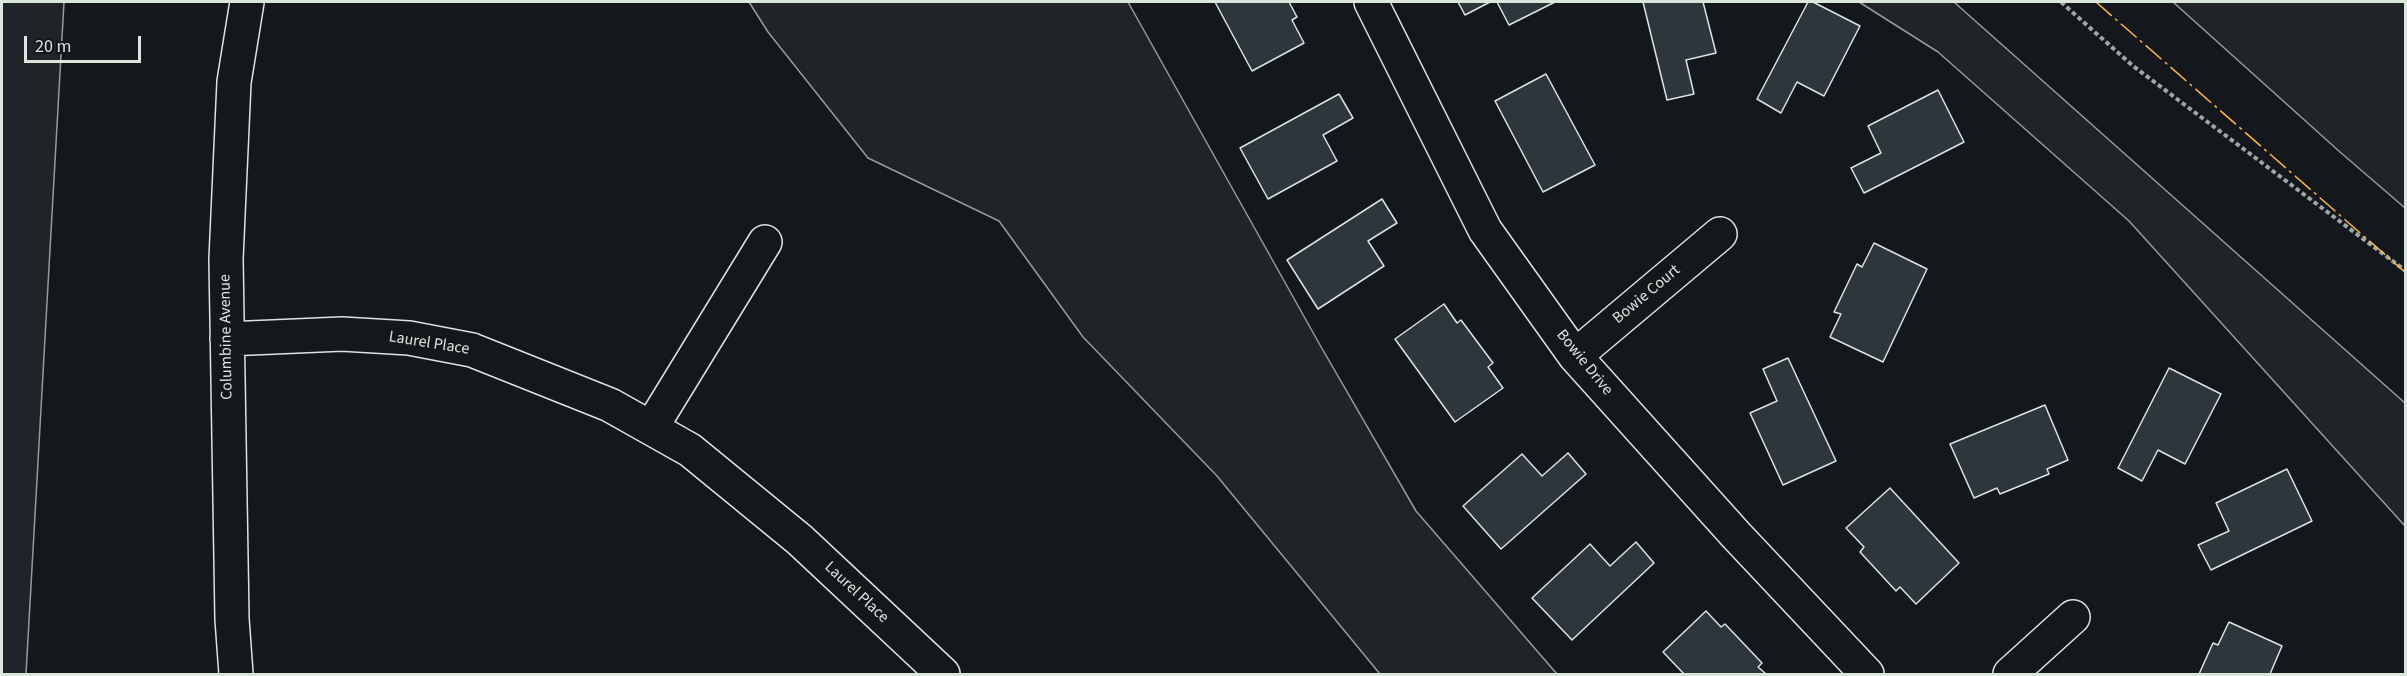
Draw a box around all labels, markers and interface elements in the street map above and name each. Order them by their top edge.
scale bar [27,24,144,62]
text: 20 m [35,34,71,59]
street label: Bowie Court [1609,261,1685,329]
street label: Columbine Avenue [216,274,238,400]
street label: Bowie Drive [1552,326,1616,400]
street label: Laurel Place [387,328,471,360]
street label: Laurel Place [820,558,892,628]

